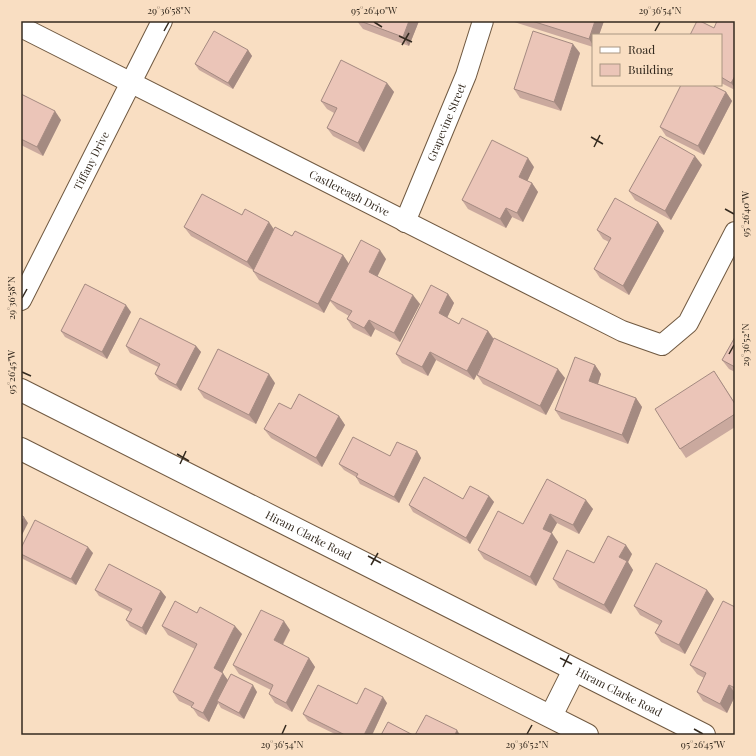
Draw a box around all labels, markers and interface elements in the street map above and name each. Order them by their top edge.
text: 29°36'58"N [147,3,191,17]
text: 95°26'40"W [351,3,398,17]
text: 29°36'54"N [639,3,681,17]
legend [592,34,722,86]
text: Road [628,41,655,57]
text: Building [628,61,674,77]
street label: Grapevine Street [423,81,469,163]
street label: Tiffany Drive [70,128,112,193]
street label: Castlereagh Drive [307,166,393,219]
text: 95°26'40"W [738,190,752,237]
text: 29°36'58"N [4,276,18,320]
text: 29°36'52"N [738,324,752,366]
text: 95°26'45"W [4,349,18,394]
street label: Hiram Clarke Road [263,507,355,563]
street label: Hiram Clarke Road [574,664,665,720]
text: 29°36'54"N [261,737,303,751]
text: 29°36'52"N [506,737,548,751]
text: 95°26'45"W [681,737,726,751]

